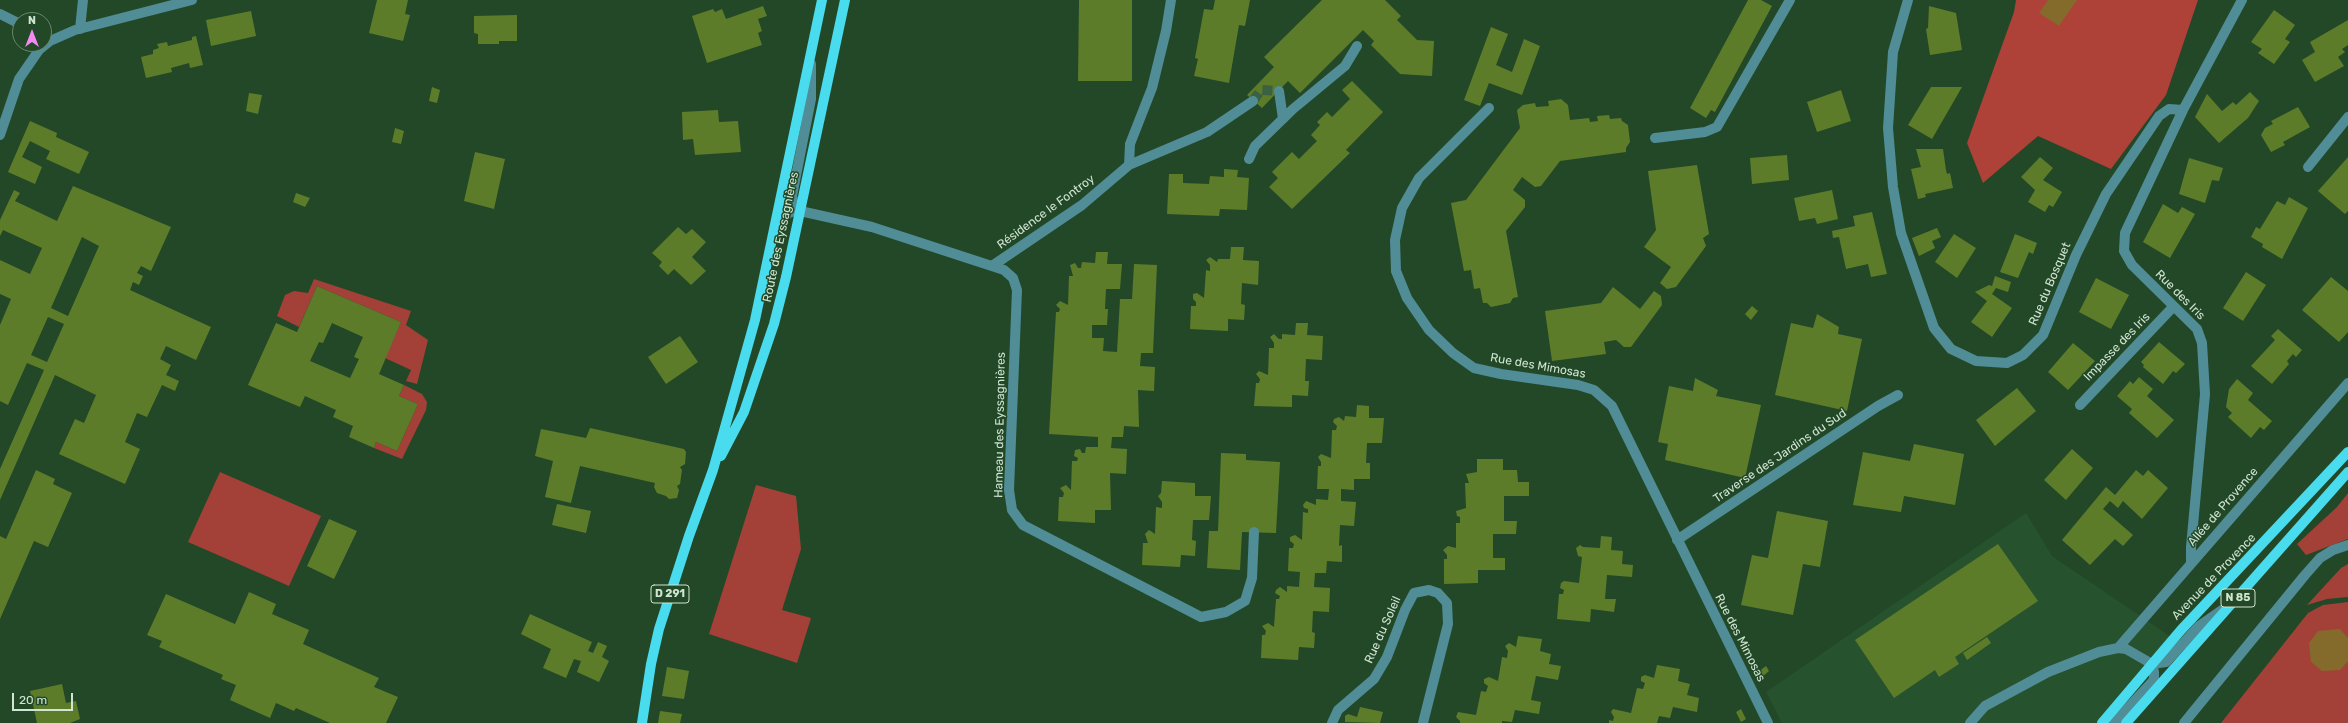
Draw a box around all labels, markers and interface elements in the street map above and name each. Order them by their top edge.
north arrow [12,12,52,52]
text: N [28,14,36,27]
street label: Route des Eyssagnières [760,171,802,303]
street label: Résidence le Fontroy [994,172,1098,252]
street label: Rue du Bosquet [2026,240,2074,328]
street label: Rue des Iris [2152,267,2208,323]
street label: Impasse des Iris [2081,310,2153,384]
street label: Rue des Mimosas [1489,351,1587,381]
street label: Hameau des Eyssagnières [992,352,1008,498]
street label: Traverse des Jardins du Sud [1711,406,1849,506]
street label: Allée de Provence [2185,465,2261,549]
street label: Avenue de Provence [2169,531,2259,623]
road number: D 291 [651,585,689,603]
road number: N 85 [2221,589,2255,607]
street label: Rue des Mimosas [1712,592,1768,684]
street label: Rue du Soleil [1362,594,1404,666]
scale bar [14,685,75,711]
text: 20 m [19,693,47,707]

